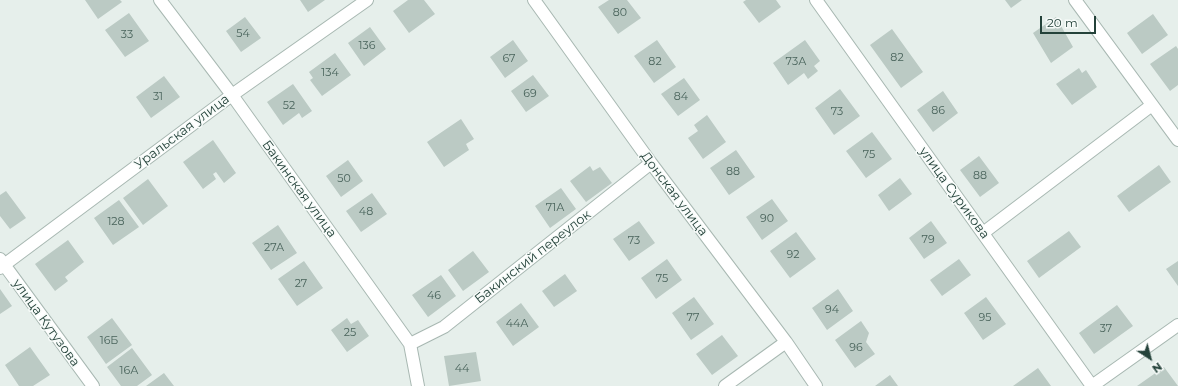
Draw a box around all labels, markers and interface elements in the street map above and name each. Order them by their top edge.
house number: 80 [613,6,627,20]
scale bar [1042,8,1098,34]
text: 20 m [1047,15,1078,30]
house number: 54 [236,27,250,41]
house number: 33 [121,28,133,42]
house number: 136 [359,39,375,53]
house number: 82 [890,51,904,65]
house number: 67 [502,52,516,66]
house number: 82 [648,55,662,69]
house number: 73А [786,55,806,69]
house number: 134 [321,66,339,80]
house number: 69 [523,87,537,101]
house number: 31 [153,90,163,104]
house number: 84 [674,90,688,104]
street label: Уральская улица [132,91,232,173]
house number: 52 [283,99,295,113]
house number: 86 [931,104,945,118]
house number: 73 [831,105,843,119]
street label: Бакинская улица [258,137,340,241]
street label: улица Сурикова [916,144,992,242]
house number: 75 [863,148,875,162]
street label: Донская улица [637,149,711,239]
house number: 88 [726,165,740,179]
house number: 88 [973,169,987,183]
house number: 50 [337,172,351,186]
house number: 71А [546,201,564,215]
house number: 48 [359,205,373,219]
street label: Бакинский переулок [472,207,594,307]
house number: 90 [760,212,774,226]
house number: 128 [107,215,125,229]
house number: 79 [921,233,935,247]
house number: 73 [628,234,640,248]
house number: 27А [264,241,284,255]
house number: 92 [787,248,799,262]
house number: 75 [656,272,668,286]
street label: улица Кутузова [9,276,83,370]
house number: 27 [295,277,307,291]
house number: 46 [427,289,441,303]
house number: 94 [825,303,839,317]
house number: 77 [687,311,699,325]
house number: 95 [979,311,991,325]
house number: 44А [506,317,528,331]
house number: 37 [1100,322,1112,336]
house number: 25 [344,326,356,340]
house number: 16Б [100,334,118,348]
north arrow [1130,338,1170,378]
house number: 96 [849,341,863,355]
text: N [1149,359,1165,376]
house number: 44 [455,362,469,376]
house number: 16А [120,364,138,378]

